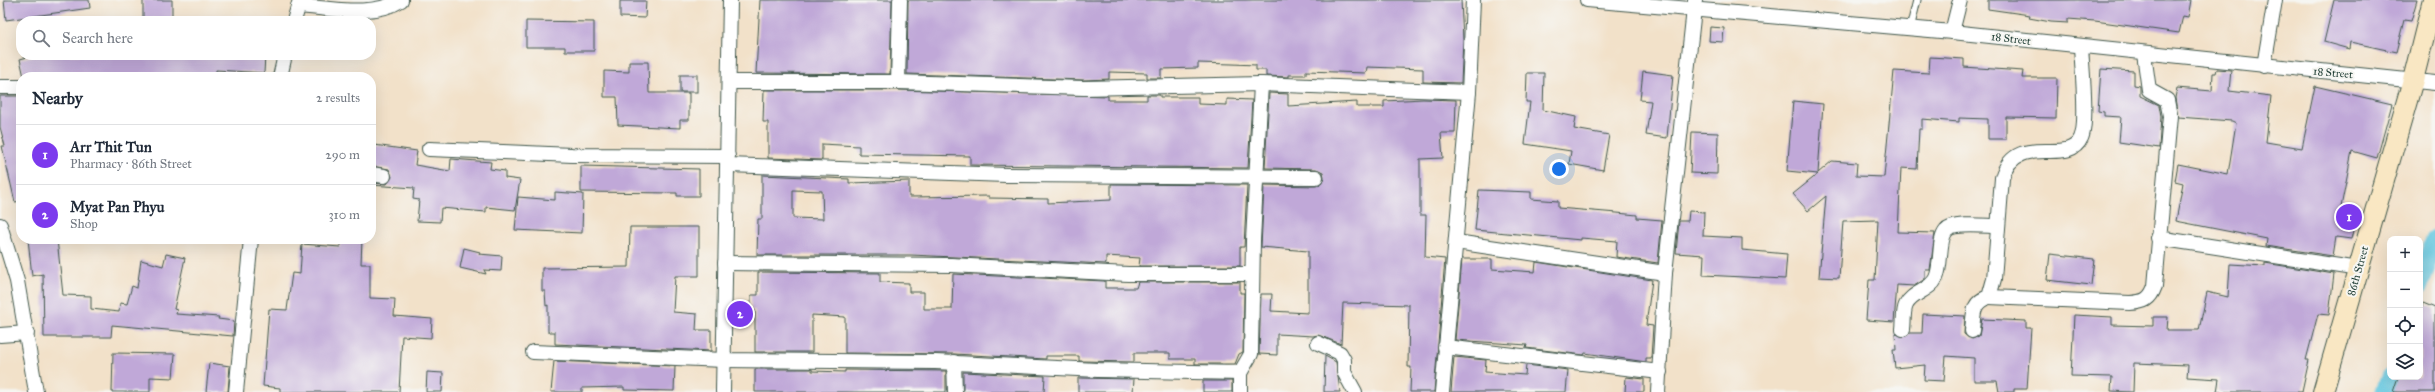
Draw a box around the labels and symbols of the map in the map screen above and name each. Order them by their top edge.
street label: 18 Street [1990,30,2032,48]
street label: 18 Street [2313,65,2354,81]
your location [1549,159,1569,179]
pin: 1 [2336,202,2362,232]
street label: 86th Street [2345,245,2371,297]
pin: 2 [727,299,753,329]

